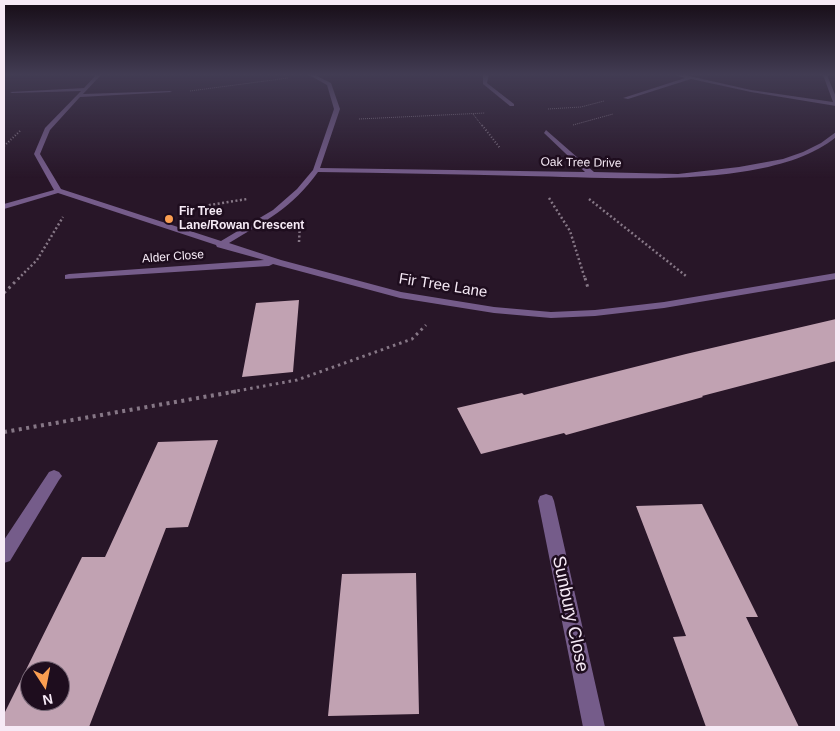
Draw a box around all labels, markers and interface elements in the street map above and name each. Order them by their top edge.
street label: Oak Tree Drive [540,155,622,171]
place label: Fir Tree Lane/Rowan Crescent [179,205,304,233]
marker: Fir Tree Lane/Rowan Crescent [163,213,175,225]
street label: Alder Close [142,248,204,266]
street label: Fir Tree Lane [397,270,489,302]
street label: Sunbury Close [547,554,593,674]
north arrow [20,661,70,711]
text: N [41,691,54,709]

